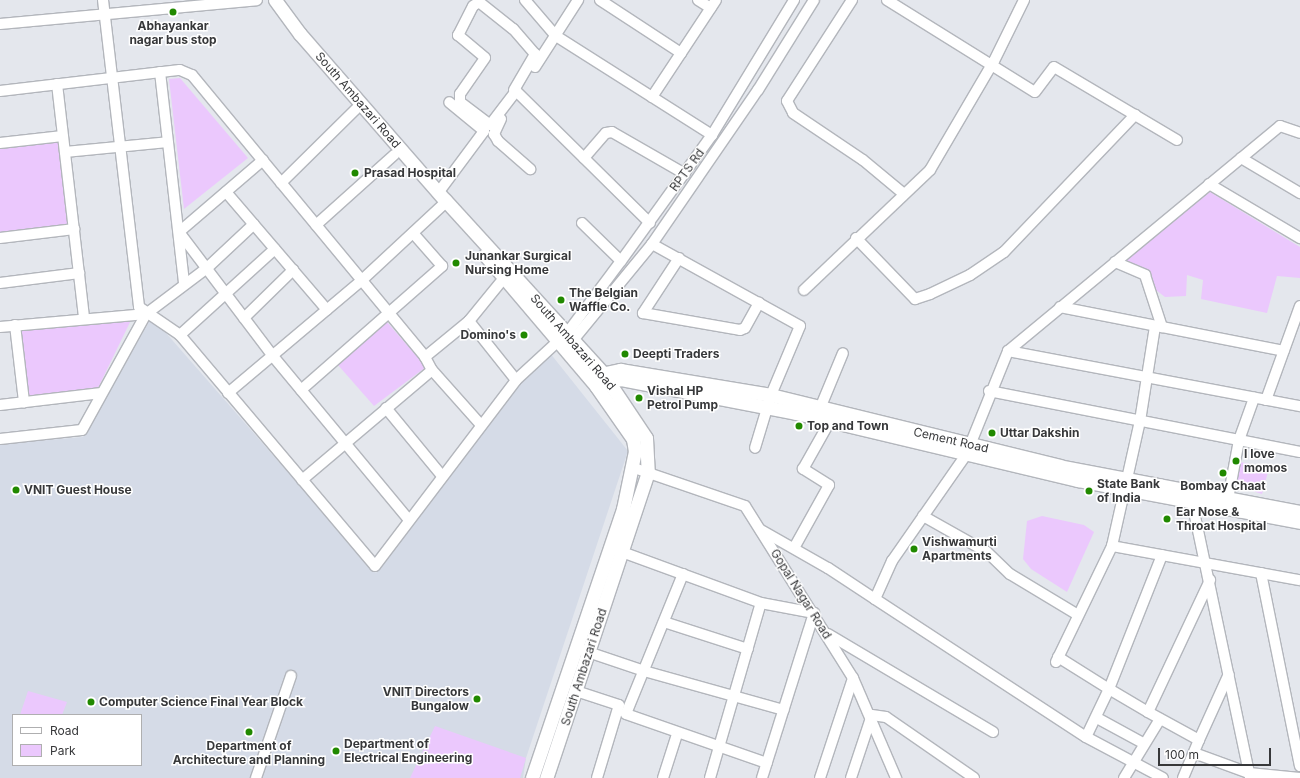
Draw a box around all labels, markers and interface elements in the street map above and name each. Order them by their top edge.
marker: Abhayankar nagar bus stop [168,7,178,17]
place label: Abhayankar nagar bus stop [129,19,217,47]
street label: South Ambazari Road [312,49,404,151]
street label: RPTS Rd [667,146,707,194]
place label: Prasad Hospital [364,166,456,180]
marker: Prasad Hospital [349,167,361,179]
place label: Junankar Surgical Nursing Home [465,249,571,277]
marker: Junankar Surgical Nursing Home [450,257,462,269]
place label: The Belgian Waffle Co. [569,286,638,314]
street label: South Ambazari Road [527,291,619,393]
marker: The Belgian Waffle Co. [556,295,566,305]
place label: Domino's [460,328,516,342]
marker: Domino's [519,330,529,340]
place label: Deepti Traders [633,347,719,361]
marker: Deepti Traders [620,349,630,359]
place label: Vishal HP Petrol Pump [647,384,718,412]
marker: Vishal HP Petrol Pump [634,393,644,403]
place label: Top and Town [807,419,889,433]
marker: Top and Town [794,421,804,431]
street label: Cement Road [912,424,990,456]
place label: Uttar Dakshin [1000,426,1079,440]
marker: Uttar Dakshin [987,428,997,438]
place label: I love momos [1244,447,1287,475]
marker: I love momos [1231,456,1241,466]
marker: Bombay Chaat [1218,468,1228,478]
place label: State Bank of India [1097,477,1160,505]
place label: Bombay Chaat [1180,479,1266,493]
place label: VNIT Guest House [24,483,132,497]
marker: VNIT Guest House [11,485,21,495]
marker: State Bank of India [1084,486,1094,496]
place label: Ear Nose & Throat Hospital [1176,505,1266,533]
marker: Ear Nose & Throat Hospital [1161,513,1173,525]
place label: Vishwamurti Apartments [922,535,997,563]
marker: Vishwamurti Apartments [909,544,919,554]
street label: Gopal Nagar Road [768,546,834,642]
street label: South Ambazari Road [558,606,610,728]
place label: VNIT Directors Bungalow [383,685,469,713]
marker: VNIT Directors Bungalow [472,694,482,704]
place label: Computer Science Final Year Block [99,695,303,709]
marker: Computer Science Final Year Block [86,697,96,707]
legend [12,714,142,766]
text: Road [50,723,79,738]
marker: Department of Architecture and Planning [244,727,254,737]
place label: Department of Electrical Engineering [344,737,472,765]
place label: Department of Architecture and Planning [173,739,325,767]
scale bar [1160,740,1273,766]
text: Park [50,743,76,758]
marker: Department of Electrical Engineering [331,746,341,756]
text: 100 m [1165,747,1199,762]

